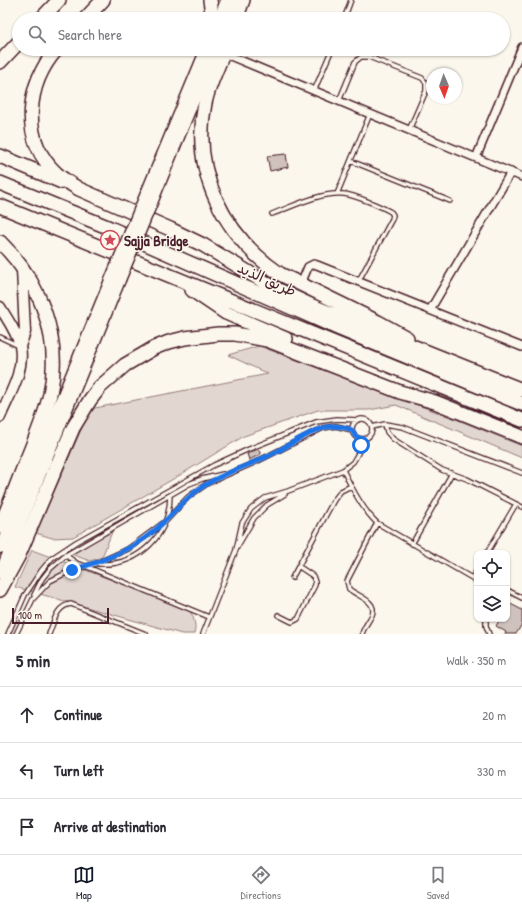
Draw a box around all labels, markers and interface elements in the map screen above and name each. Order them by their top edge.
search box [12,12,510,56]
icon: search [26,23,48,45]
text: Search here [58,24,122,45]
north arrow [426,68,462,104]
place icon: Sajja Bridge [99,229,121,251]
place label: Sajja Bridge [124,230,188,252]
street label: طريق الذيد [234,257,300,301]
route start [352,436,370,454]
map controls [474,550,510,622]
button: locate [474,550,510,586]
route end [63,561,81,579]
button: layers [474,586,510,622]
scale bar [12,606,109,625]
text: 100 m [18,608,42,622]
text: 5 min [16,649,50,672]
text: Walk · 350 m [446,651,506,669]
icon: ahead [16,704,38,726]
text: Continue [54,704,102,725]
text: 20 m [482,706,506,724]
icon: left [16,760,38,782]
text: Turn left [54,760,104,781]
text: 330 m [477,762,506,780]
icon: arrive [16,816,38,838]
text: Arrive at destination [54,816,166,837]
tab: Map [73,864,95,902]
tab: Directions [241,864,281,902]
tab: Saved [427,864,449,902]

